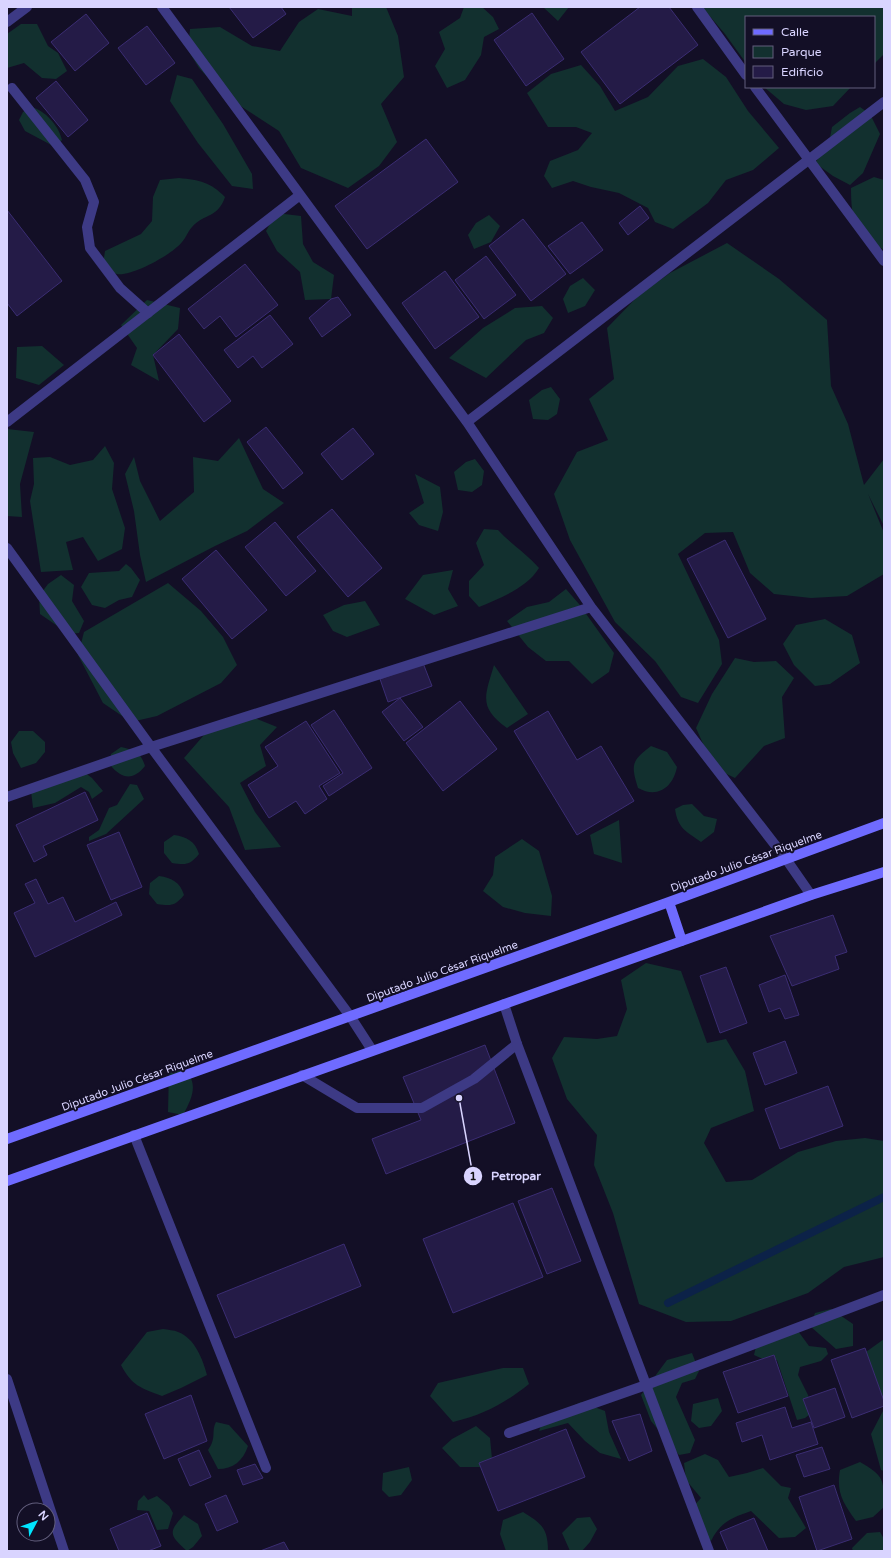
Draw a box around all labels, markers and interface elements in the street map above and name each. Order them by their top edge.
legend [745,16,875,88]
text: Calle [781,25,809,39]
text: Parque [781,45,822,59]
text: Edificio [781,65,823,79]
street label: Diputado Julio César Riquelme [669,828,824,895]
street label: Diputado Julio César Riquelme [365,938,520,1005]
street label: Diputado Julio César Riquelme [60,1047,215,1114]
callout: Petropar [463,1164,549,1188]
text: 1 [469,1169,477,1183]
text: Petropar [491,1169,541,1184]
north arrow [16,1502,56,1542]
text: N [35,1508,51,1523]

